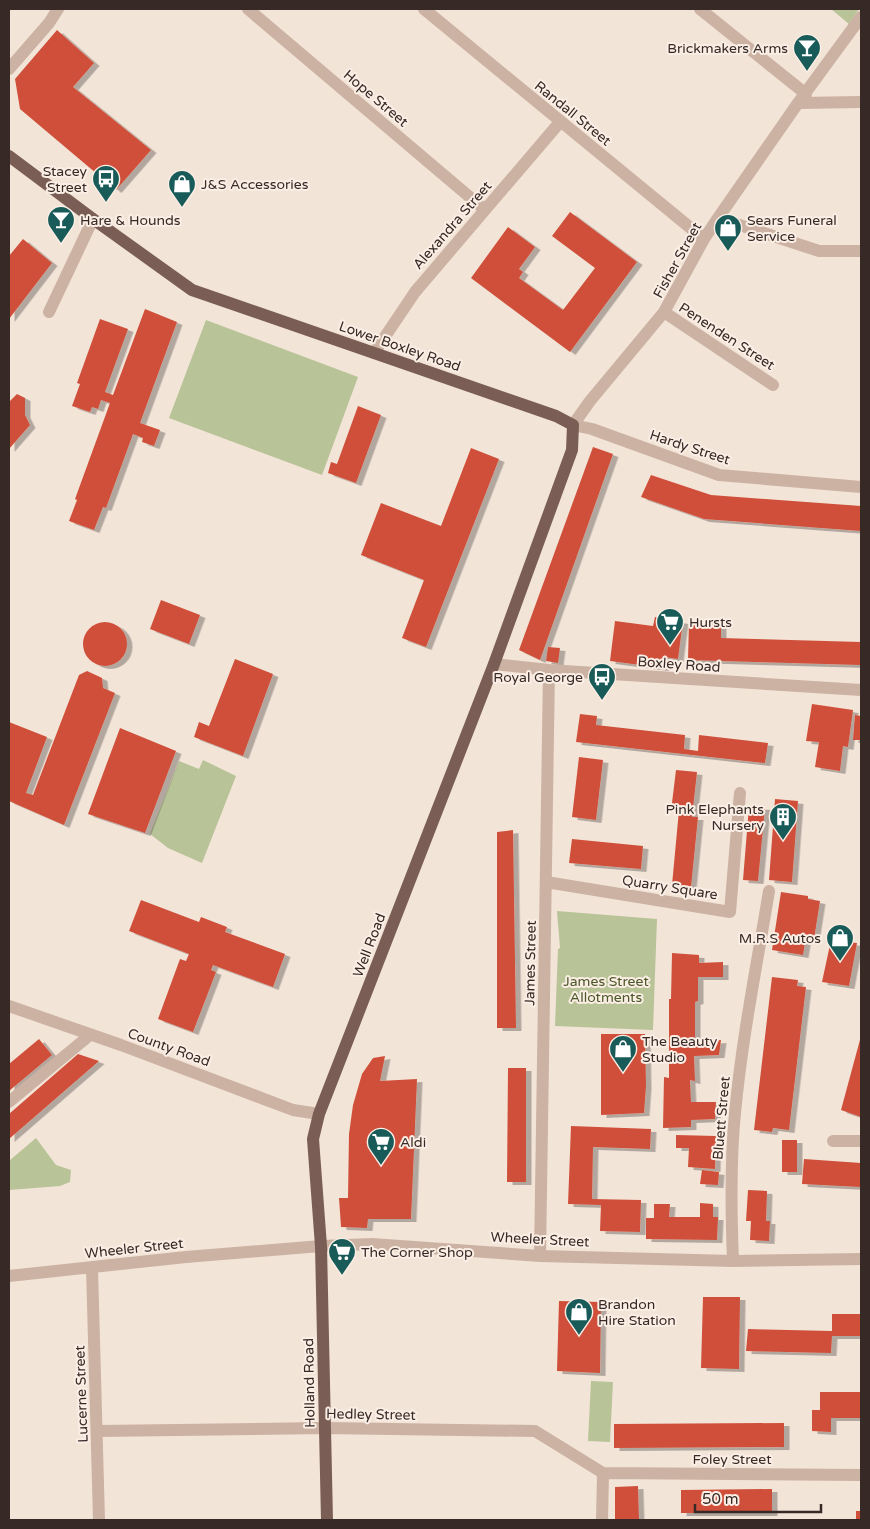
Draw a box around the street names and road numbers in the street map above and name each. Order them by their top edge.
street label: Hope Street [340,66,412,131]
street label: Randall Street [531,77,615,150]
street label: Alexandra Street [409,177,496,273]
street label: Fisher Street [650,219,706,301]
street label: Penenden Street [676,299,778,374]
street label: Lower Boxley Road [337,318,463,375]
street label: Hardy Street [647,426,733,469]
street label: Boxley Road [637,653,721,676]
street label: Quarry Square [621,872,719,903]
street label: Well Road [349,911,389,980]
street label: James Street [521,919,540,1006]
street label: County Road [125,1025,212,1070]
street label: Bluett Street [709,1075,734,1161]
street label: Wheeler Street [490,1228,590,1251]
street label: Wheeler Street [84,1235,185,1262]
street label: Holland Road [300,1338,319,1428]
street label: Lucerne Street [71,1344,92,1443]
street label: Hedley Street [326,1405,417,1424]
street label: Foley Street [693,1451,772,1468]

